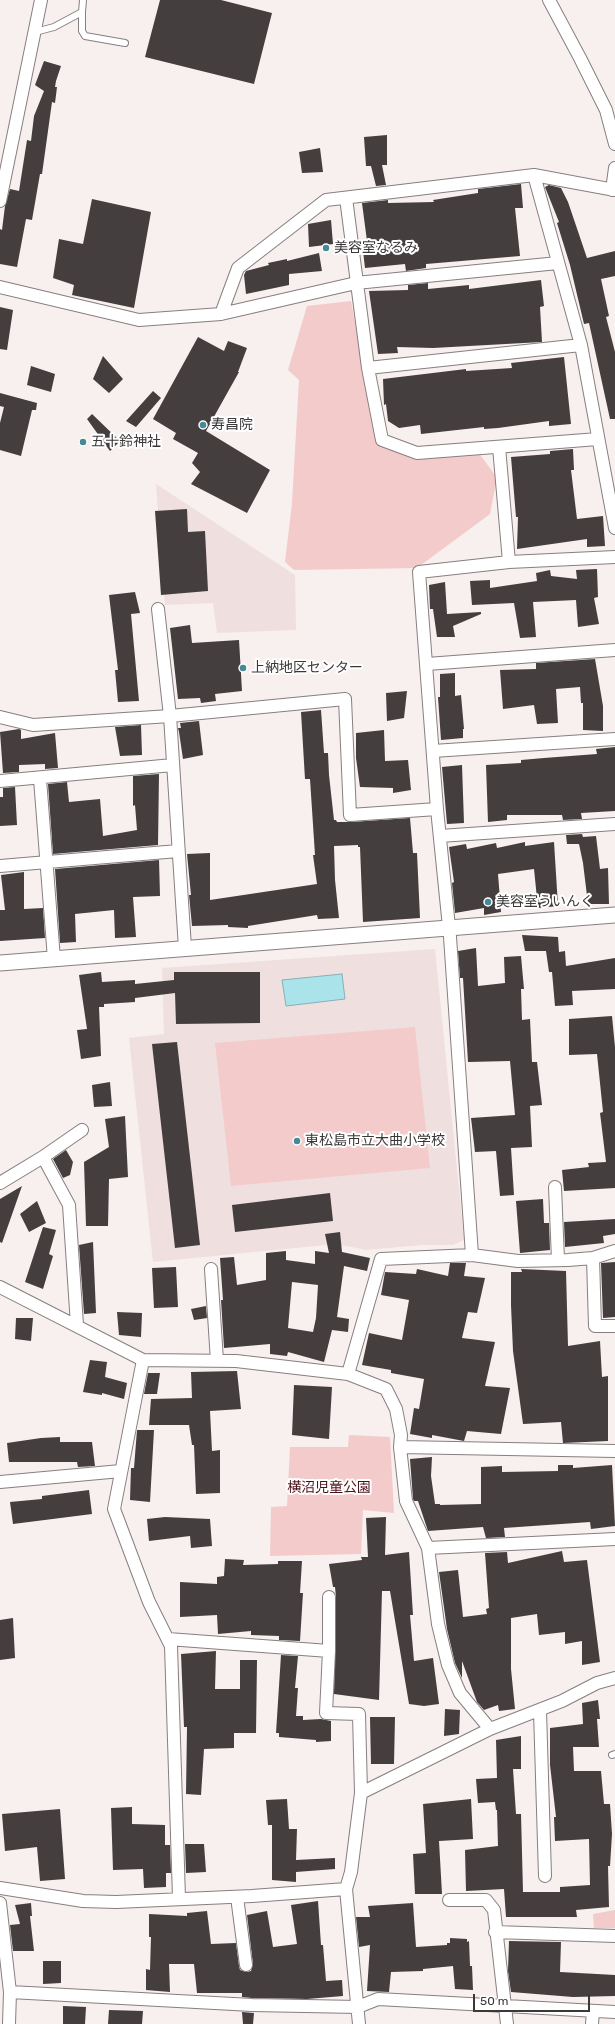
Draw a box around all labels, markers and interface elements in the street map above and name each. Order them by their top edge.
place label: 美容室なるみ [334,240,418,256]
marker: 美容室なるみ [321,243,331,253]
place label: 寿昌院 [211,417,253,433]
marker: 寿昌院 [198,420,208,430]
place label: 五十鈴神社 [91,434,161,450]
marker: 五十鈴神社 [78,437,88,447]
place label: 上納地区センター [251,660,363,676]
marker: 上納地区センター [238,663,248,673]
place label: 美容室ういんく [496,894,594,910]
marker: 美容室ういんく [483,897,493,907]
place label: 東松島市立大曲小学校 [305,1133,445,1149]
marker: 東松島市立大曲小学校 [292,1136,302,1146]
park label: 横沼児童公園 [287,1480,371,1496]
scale bar [475,1986,592,2012]
text: 50 m [480,1994,508,2008]

